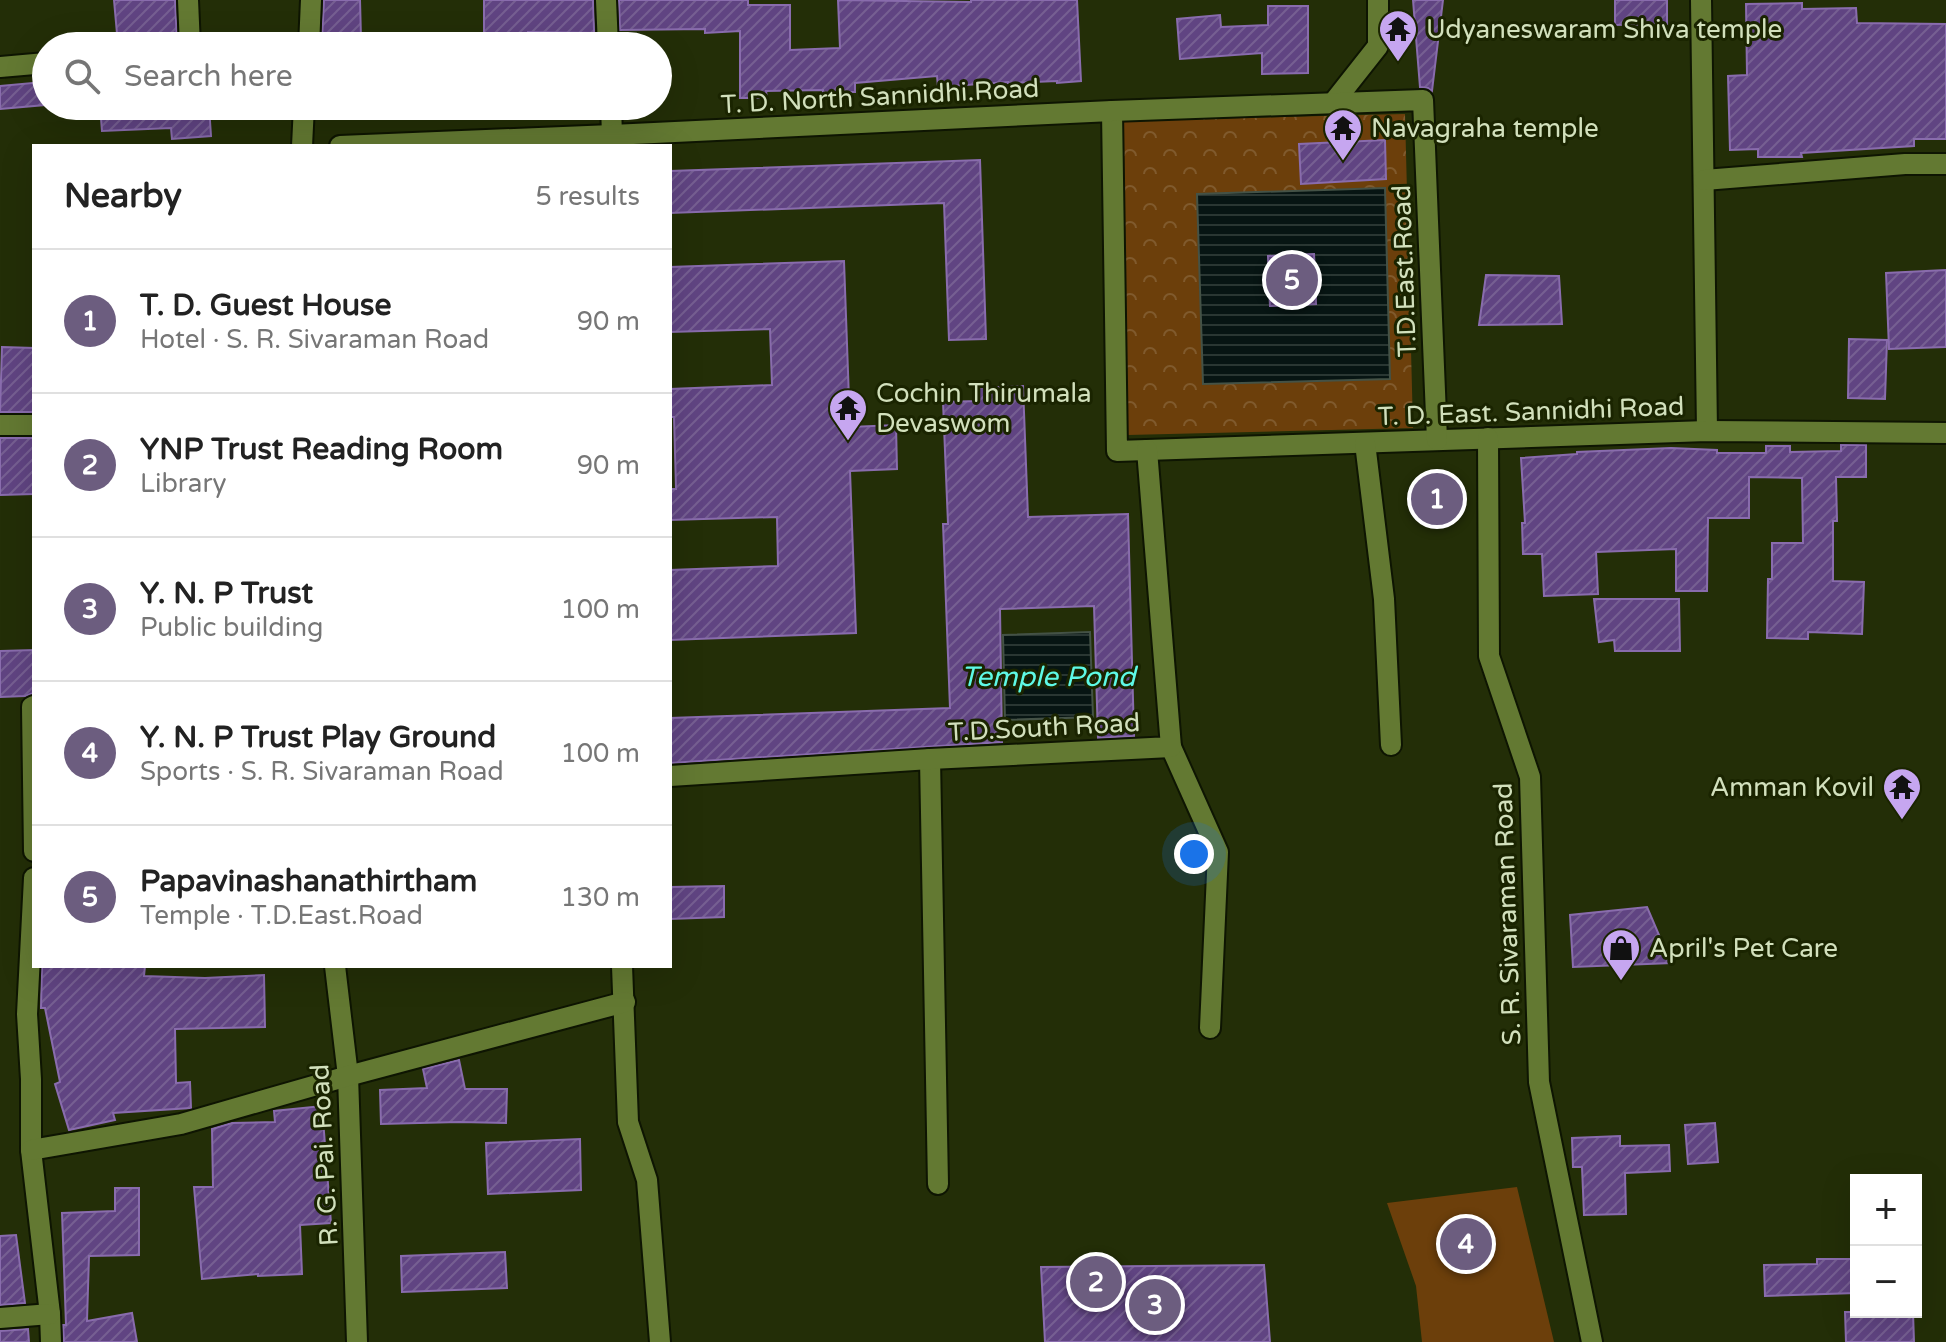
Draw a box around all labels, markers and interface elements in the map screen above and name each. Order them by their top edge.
temple icon: Udyaneswaram Shiva temple [1377,8,1419,63]
place label: Udyaneswaram Shiva temple [1426,14,1782,45]
search box [32,32,672,120]
icon: search [60,54,104,98]
text: Search here [124,58,293,95]
street label: T. D. North Sannidhi.Road [720,73,1040,120]
temple icon: Navagraha temple [1322,107,1364,162]
place label: Navagraha temple [1371,113,1599,144]
text: Nearby [64,176,182,217]
text: 5 results [535,181,640,212]
street label: T.D.East.Road [1386,184,1423,358]
pin: 5 [1266,250,1318,310]
text: T. D. Guest House [140,287,391,324]
text: 1 [82,306,98,337]
text: 90 m [577,306,640,337]
text: Hotel · S. R. Sivaraman Road [140,324,489,355]
place label: Cochin Thirumala Devaswom [876,378,1092,439]
temple icon: Cochin Thirumala Devaswom [827,387,869,442]
street label: T. D. East. Sannidhi Road [1377,391,1685,432]
text: YNP Trust Reading Room [140,431,503,468]
text: 2 [82,450,98,481]
text: 90 m [577,450,640,481]
text: Library [140,468,226,499]
pin: 1 [1411,469,1463,529]
text: Y. N. P Trust [140,575,313,612]
text: 3 [82,594,98,625]
text: 100 m [560,594,640,625]
text: Public building [140,612,323,643]
water label: Temple Pond [961,660,1139,694]
street label: T.D.South Road [947,707,1141,748]
text: Y. N. P Trust Play Ground [140,719,496,756]
text: 4 [82,738,98,769]
text: 100 m [560,738,640,769]
text: Sports · S. R. Sivaraman Road [140,756,504,787]
temple icon: Amman Kovil [1881,766,1923,821]
place label: Amman Kovil [1710,772,1874,803]
street label: S. R. Sivaraman Road [1487,782,1528,1046]
your location [1174,834,1214,874]
text: Papavinashanathirtham [140,863,477,900]
text: 5 [82,882,98,913]
text: 130 m [560,882,640,913]
text: Temple · T.D.East.Road [140,900,423,931]
shop icon: April's Pet Care [1600,927,1642,982]
place label: April's Pet Care [1649,933,1838,964]
street label: R. G. Pai. Road [304,1063,345,1247]
map controls [1850,1174,1922,1318]
button: + [1850,1174,1922,1246]
pin: 4 [1440,1214,1492,1274]
button: − [1850,1246,1922,1318]
pin: 2 [1070,1252,1122,1312]
pin: 3 [1129,1275,1181,1335]

